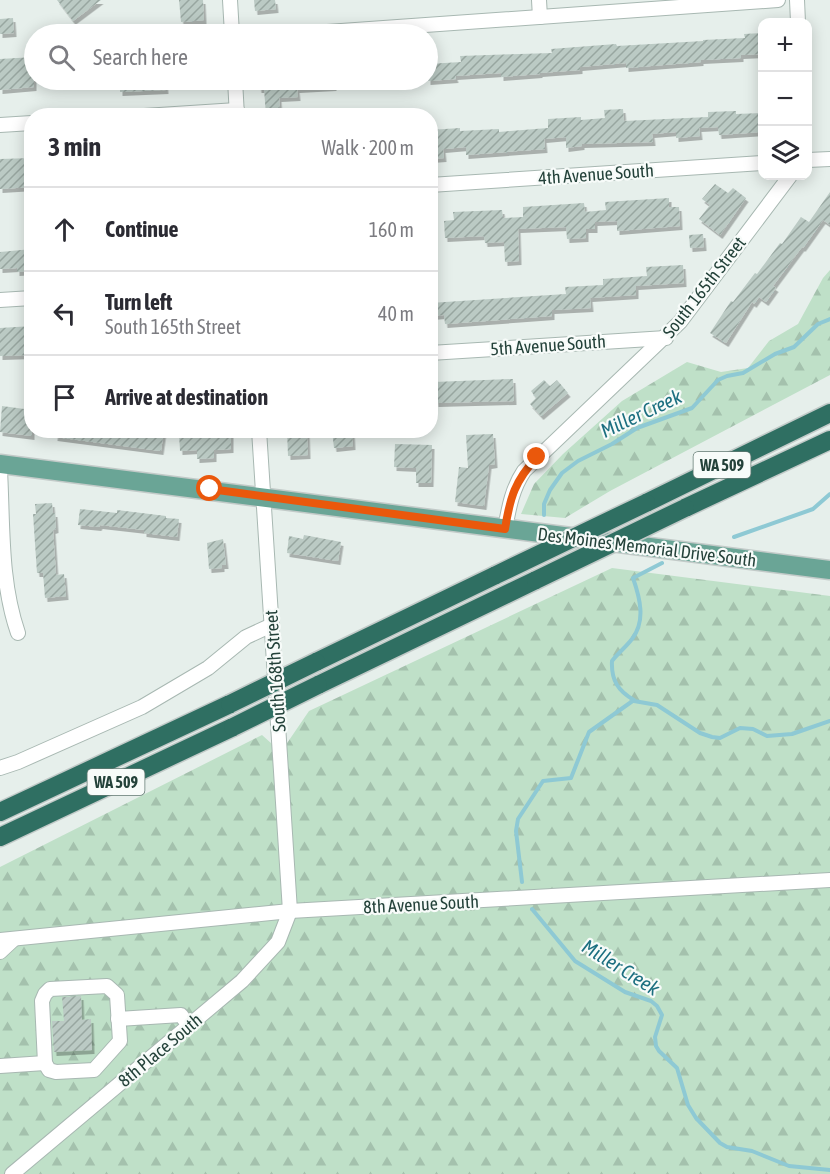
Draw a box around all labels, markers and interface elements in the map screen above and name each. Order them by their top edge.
map controls [758,18,812,180]
button: + [758,18,812,72]
search box [24,24,438,90]
icon: search [45,41,78,74]
text: Search here [93,44,188,70]
button: − [758,72,812,126]
button: layers [758,126,812,180]
text: 3 min [48,132,101,162]
text: Walk · 200 m [322,136,414,159]
street label: 4th Avenue South [538,159,654,189]
icon: ahead [48,213,81,246]
text: Continue [105,216,179,242]
text: 160 m [369,218,414,241]
street label: South 165th Street [658,232,750,342]
text: Turn left [105,289,172,315]
icon: left [48,297,81,330]
text: 40 m [378,302,414,325]
text: South 165th Street [105,315,241,338]
street label: 5th Avenue South [490,330,606,360]
icon: arrive [48,381,81,414]
text: Arrive at destination [105,384,268,410]
water label: Miller Creek [597,384,685,442]
route end [523,443,549,469]
road number: WA 509 [694,452,750,478]
route start [196,475,222,501]
street label: Des Moines Memorial Drive South [536,523,758,571]
street label: South 168th Street [260,609,290,733]
road number: WA 509 [88,769,144,795]
street label: 8th Avenue South [363,890,479,918]
water label: Miller Creek [578,934,664,1000]
street label: 8th Place South [114,1009,206,1091]

